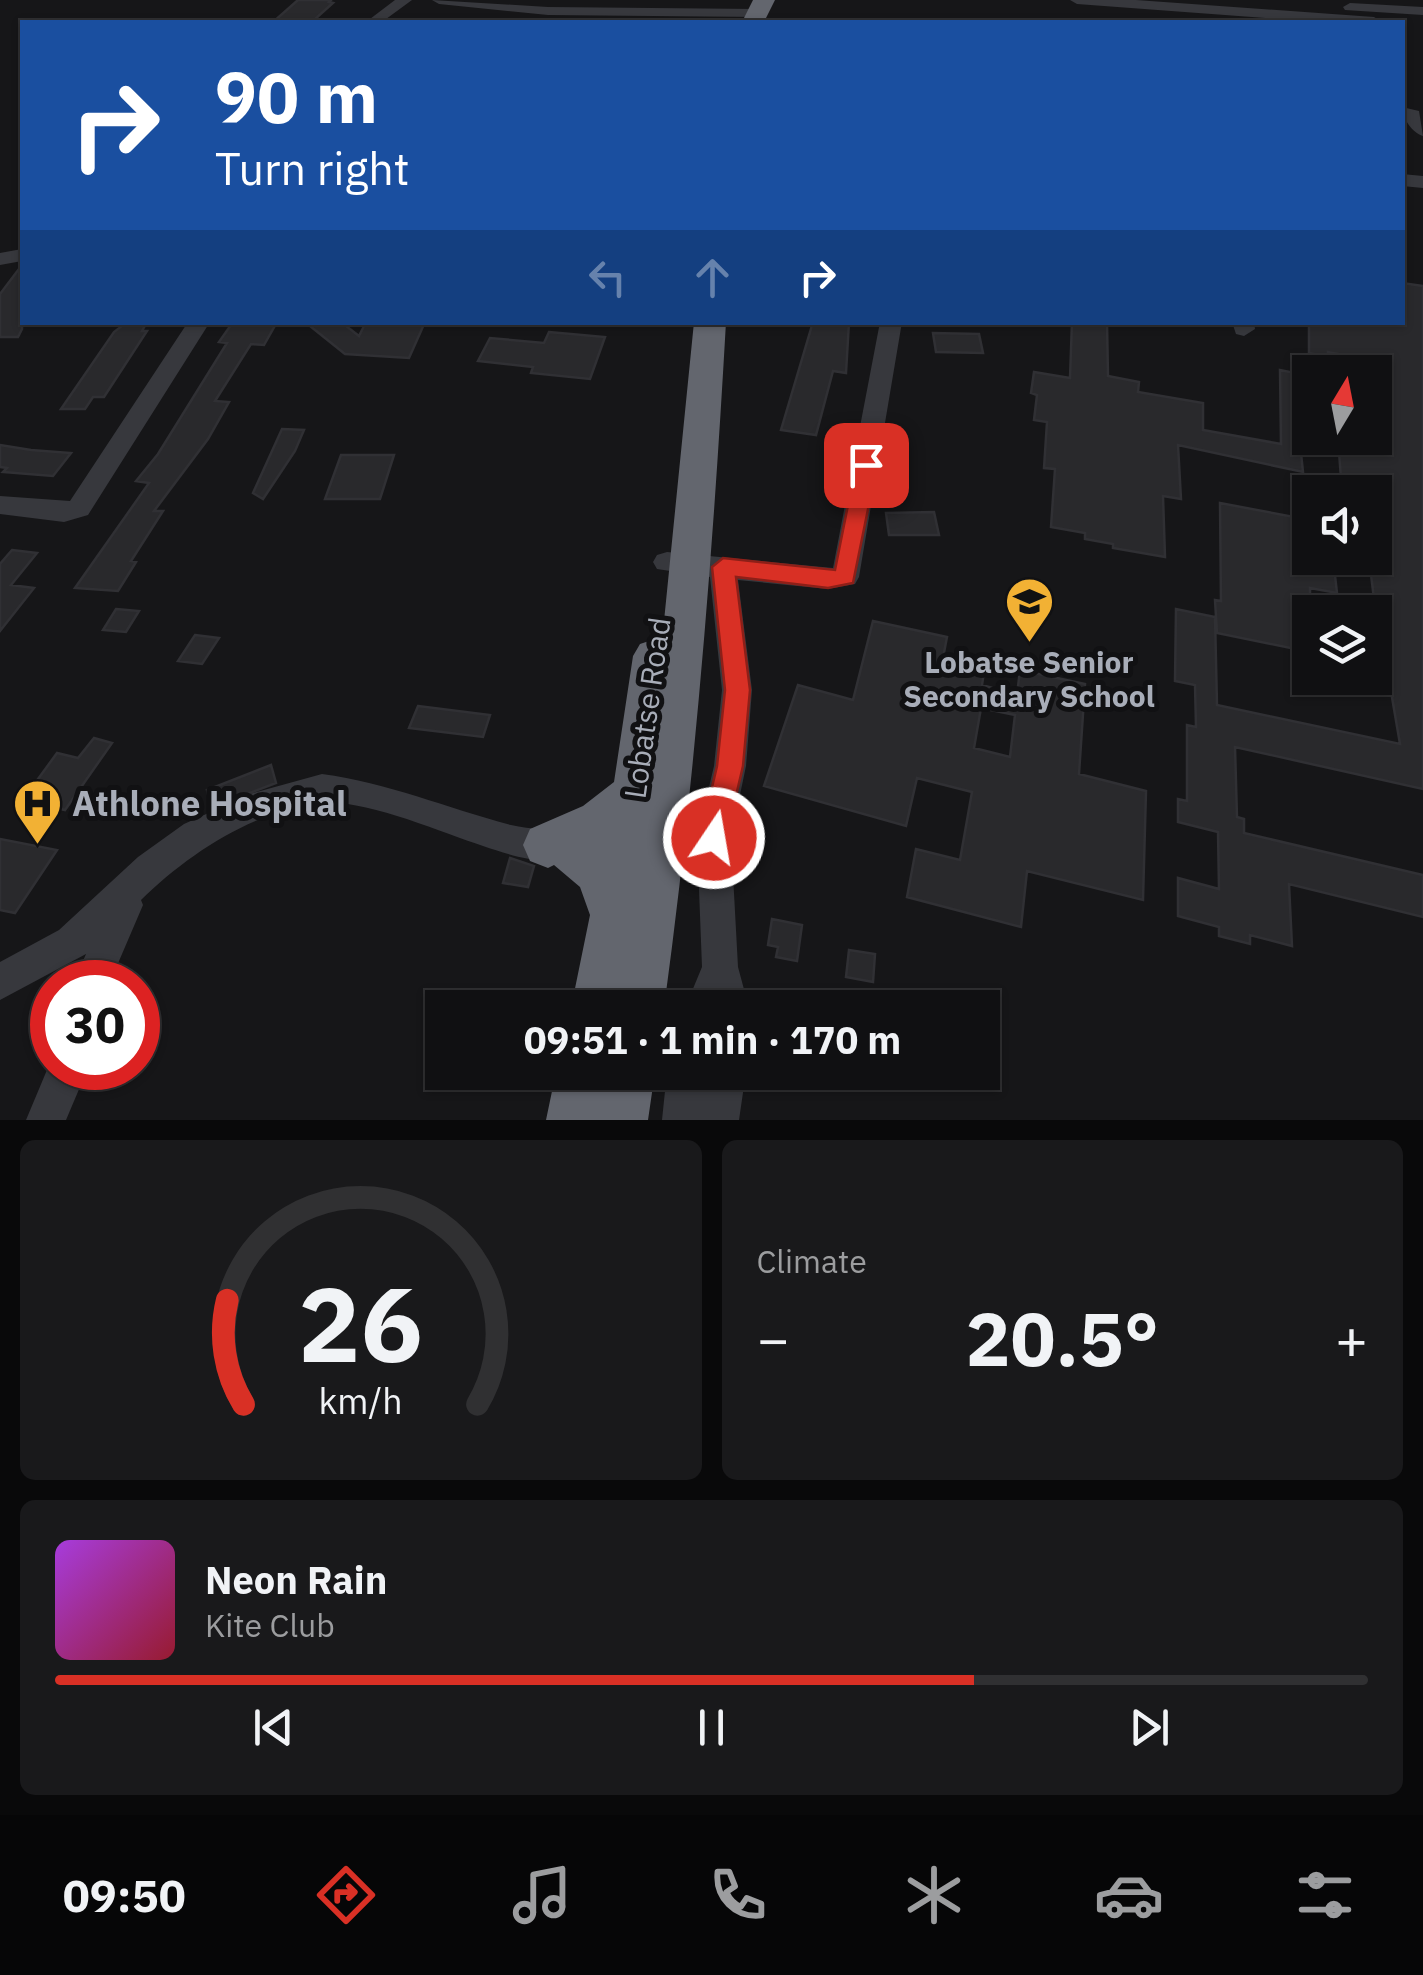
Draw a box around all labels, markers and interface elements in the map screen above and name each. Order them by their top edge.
text: 90 m [215,51,378,142]
icon: right [50,60,180,190]
text: Turn right [215,139,410,197]
icon: left [580,250,635,305]
icon: ahead [685,250,740,305]
icon: right [790,250,845,305]
north arrow [1292,355,1392,455]
map controls [1292,355,1392,695]
pin [824,423,909,508]
icon: arrive [839,438,894,493]
button: sound [1292,475,1392,575]
school or university icon: Lobatse Senior Secondary School [1003,576,1055,644]
button: layers [1292,595,1392,695]
street label: Lobatse Road [614,615,679,801]
place label: Lobatse Senior Secondary School [903,642,1155,715]
hospital icon: Athlone Hospital [11,778,63,846]
place label: Athlone Hospital [72,780,347,826]
position arrow [662,786,766,890]
speed limit sign: 30 [30,960,160,1090]
text: 09:51 · 1 min · 170 m [524,1015,901,1064]
text: Climate [757,1240,867,1282]
text: 26 [298,1255,423,1391]
text: 20.5° [965,1289,1159,1387]
text: − [757,1303,790,1374]
text: + [1335,1303,1368,1374]
text: km/h [319,1377,403,1424]
text: Neon Rain [205,1555,387,1604]
text: Kite Club [205,1604,335,1646]
icon: previous [246,1700,301,1755]
icon: pause [684,1700,739,1755]
icon: next [1122,1700,1177,1755]
icon: directions [311,1860,381,1930]
icon: music [507,1860,577,1930]
icon: phone [703,1860,773,1930]
icon: climate [899,1860,969,1930]
icon: car [1094,1860,1164,1930]
icon: filters [1290,1860,1360,1930]
text: 09:50 [63,1866,186,1924]

